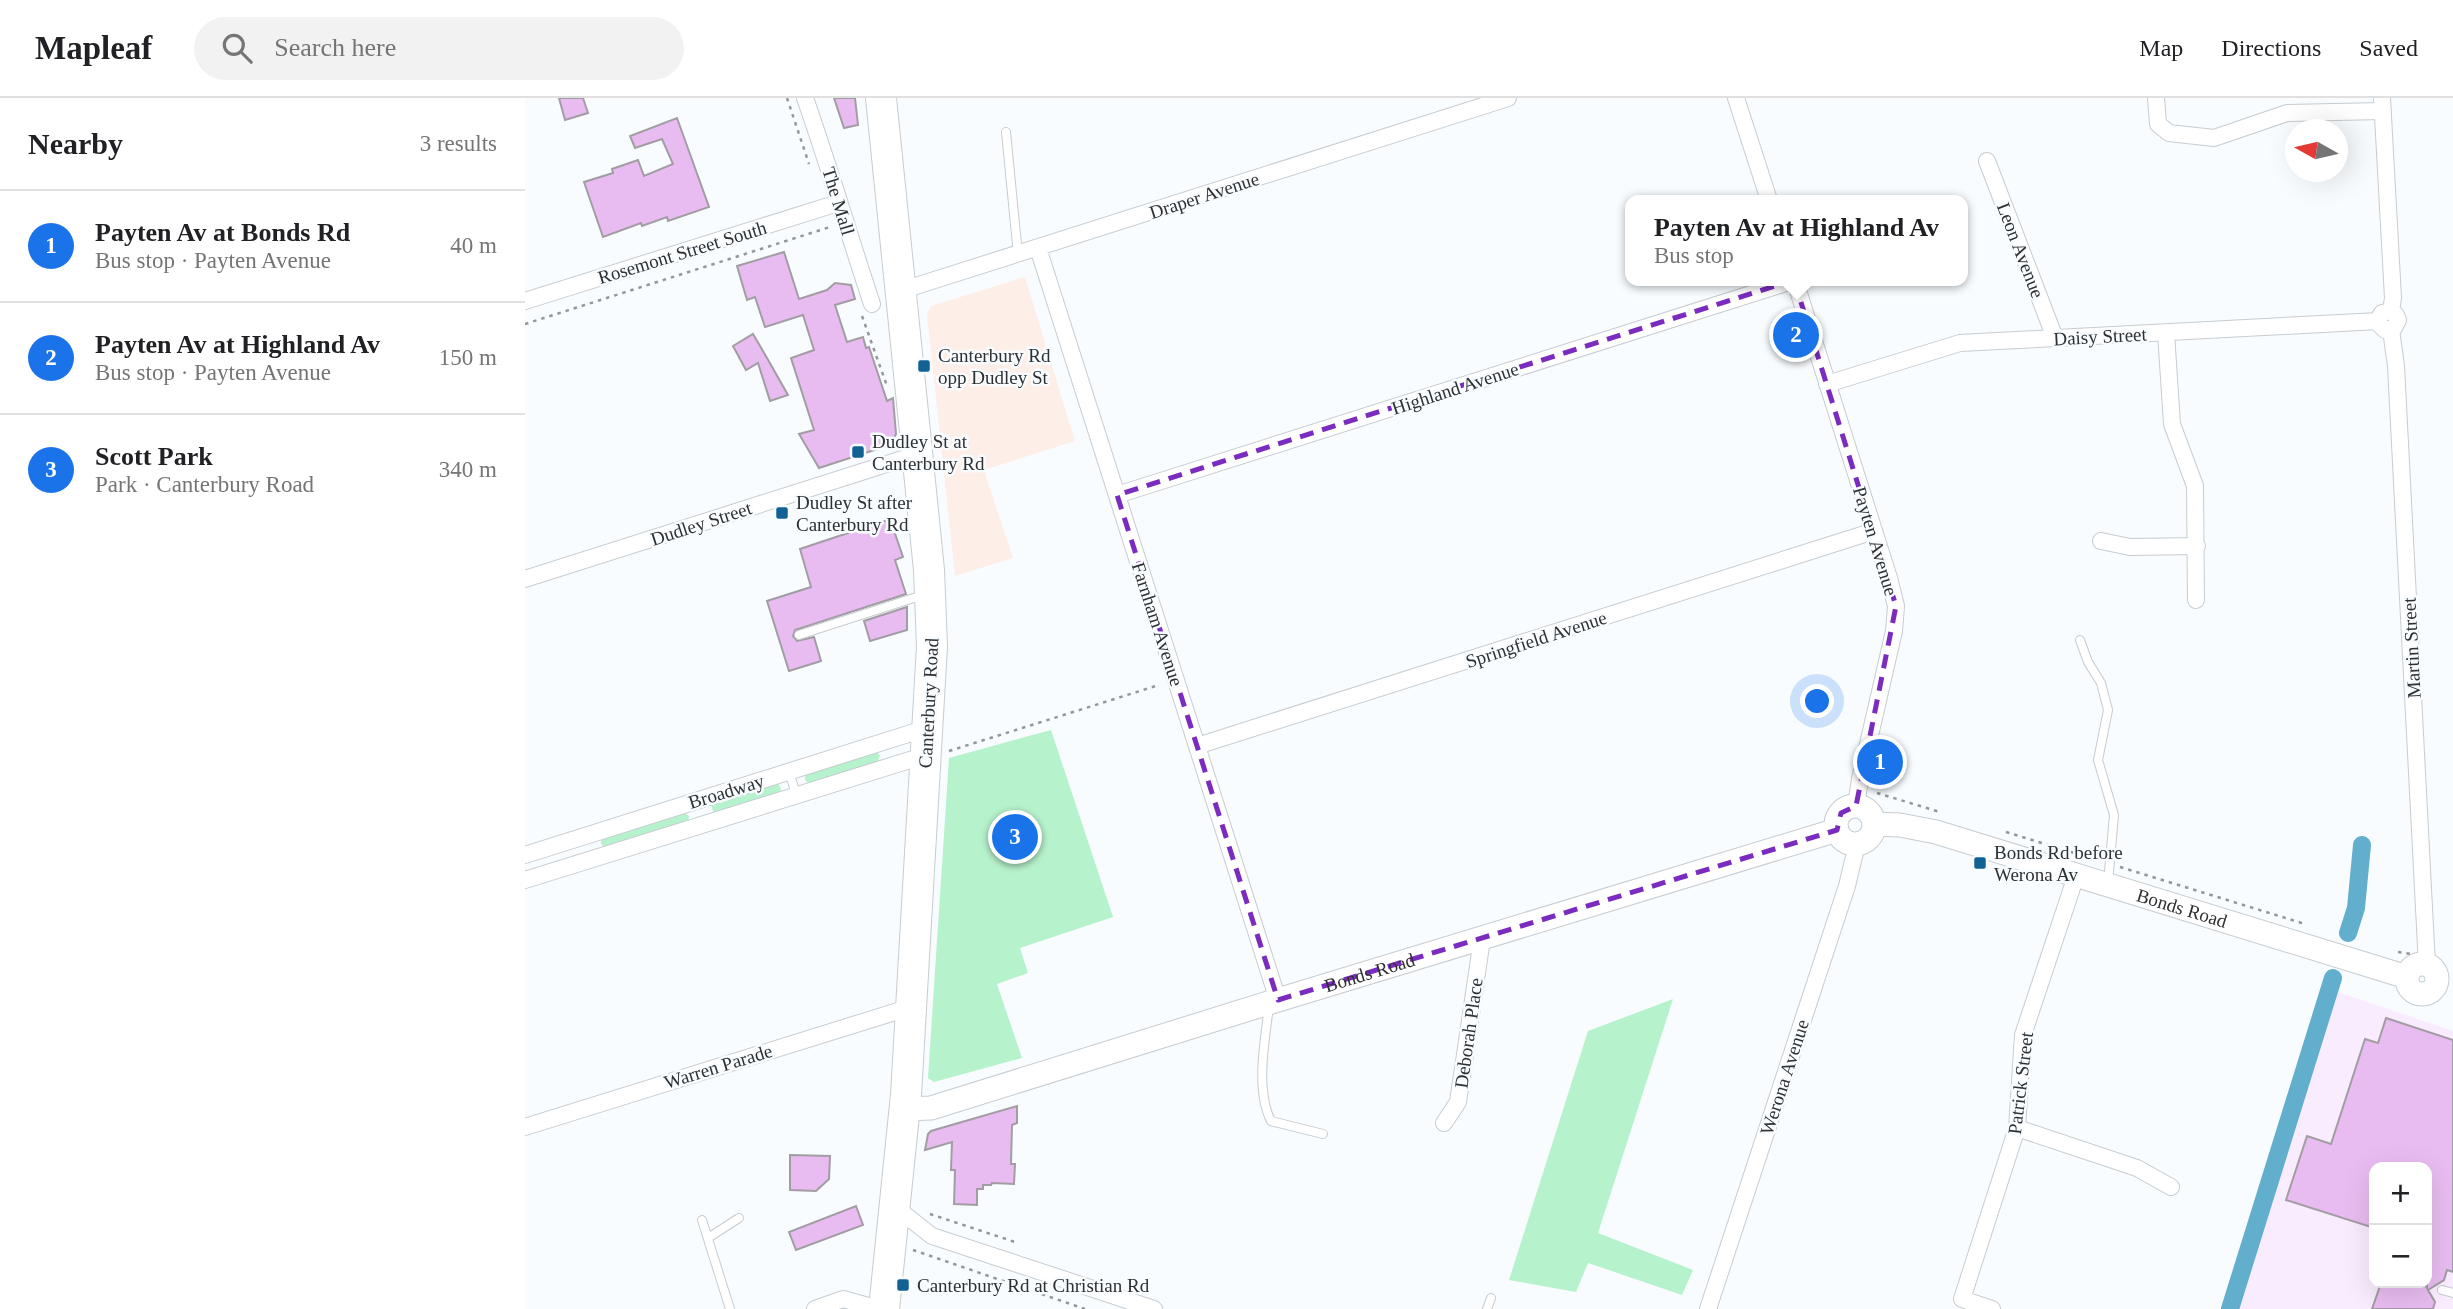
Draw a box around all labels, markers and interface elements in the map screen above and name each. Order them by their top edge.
search box [194,17,684,80]
icon: search [218,29,256,67]
text: Mapleaf [35,30,152,66]
text: Search here [274,33,396,62]
text: Map [2139,35,2183,61]
text: Directions [2221,35,2321,61]
text: Saved [2359,35,2418,61]
north arrow [2285,119,2348,182]
text: Nearby [28,127,123,160]
text: 3 results [420,131,497,156]
street label: The Mall [818,165,859,238]
street label: Draper Avenue [1147,168,1262,223]
popup [1625,195,1968,286]
street label: Leon Avenue [1993,200,2048,301]
text: Payten Av at Highland Av [1654,213,1939,242]
street label: Rosemont Street South [595,217,769,288]
text: Payten Av at Bonds Rd [95,218,350,247]
text: 1 [45,233,57,258]
text: 40 m [450,233,497,258]
text: Bus stop [1654,243,1734,268]
text: Bus stop · Payten Avenue [95,248,331,273]
pin: 2 [1773,309,1819,361]
street label: Daisy Street [2053,324,2148,349]
text: Payten Av at Highland Av [95,330,380,359]
text: 2 [45,345,57,370]
text: 150 m [439,345,497,370]
place label: Canterbury Rd opp Dudley St [938,345,1051,388]
marker: Canterbury Rd opp Dudley St [916,358,932,374]
street label: Highland Avenue [1389,358,1521,419]
text: Bus stop · Payten Avenue [95,360,331,385]
place label: Dudley St at Canterbury Rd [872,431,985,474]
text: Scott Park [95,442,213,471]
marker: Dudley St at Canterbury Rd [850,444,866,460]
text: 3 [45,457,57,482]
text: 340 m [439,457,497,482]
text: Park · Canterbury Road [95,472,314,497]
street label: Payten Avenue [1849,484,1902,598]
place label: Dudley St after Canterbury Rd [796,492,913,535]
street label: Dudley Street [648,497,755,550]
marker: Dudley St after Canterbury Rd [774,505,790,521]
street label: Farnham Avenue [1128,560,1187,689]
street label: Martin Street [2398,596,2425,699]
street label: Springfield Avenue [1463,607,1609,672]
street label: Canterbury Road [915,637,942,769]
your location [1800,684,1834,718]
pin: 1 [1857,736,1903,788]
street label: Broadway [686,770,767,813]
pin: 3 [992,811,1038,863]
place label: Bonds Rd before Werona Av [1994,842,2123,885]
marker: Bonds Rd before Werona Av [1972,855,1988,871]
street label: Bonds Road [2134,884,2230,932]
street label: Bonds Road [1322,949,1418,996]
street label: Deborah Place [1450,976,1487,1090]
street label: Werona Avenue [1756,1017,1813,1137]
street label: Patrick Street [2004,1030,2037,1135]
street label: Warren Parade [662,1040,775,1093]
map controls [2369,1162,2432,1288]
button: + [2369,1162,2432,1225]
button: − [2369,1225,2432,1288]
place label: Canterbury Rd at Christian Rd [917,1275,1150,1296]
marker: Canterbury Rd at Christian Rd [895,1277,911,1293]

